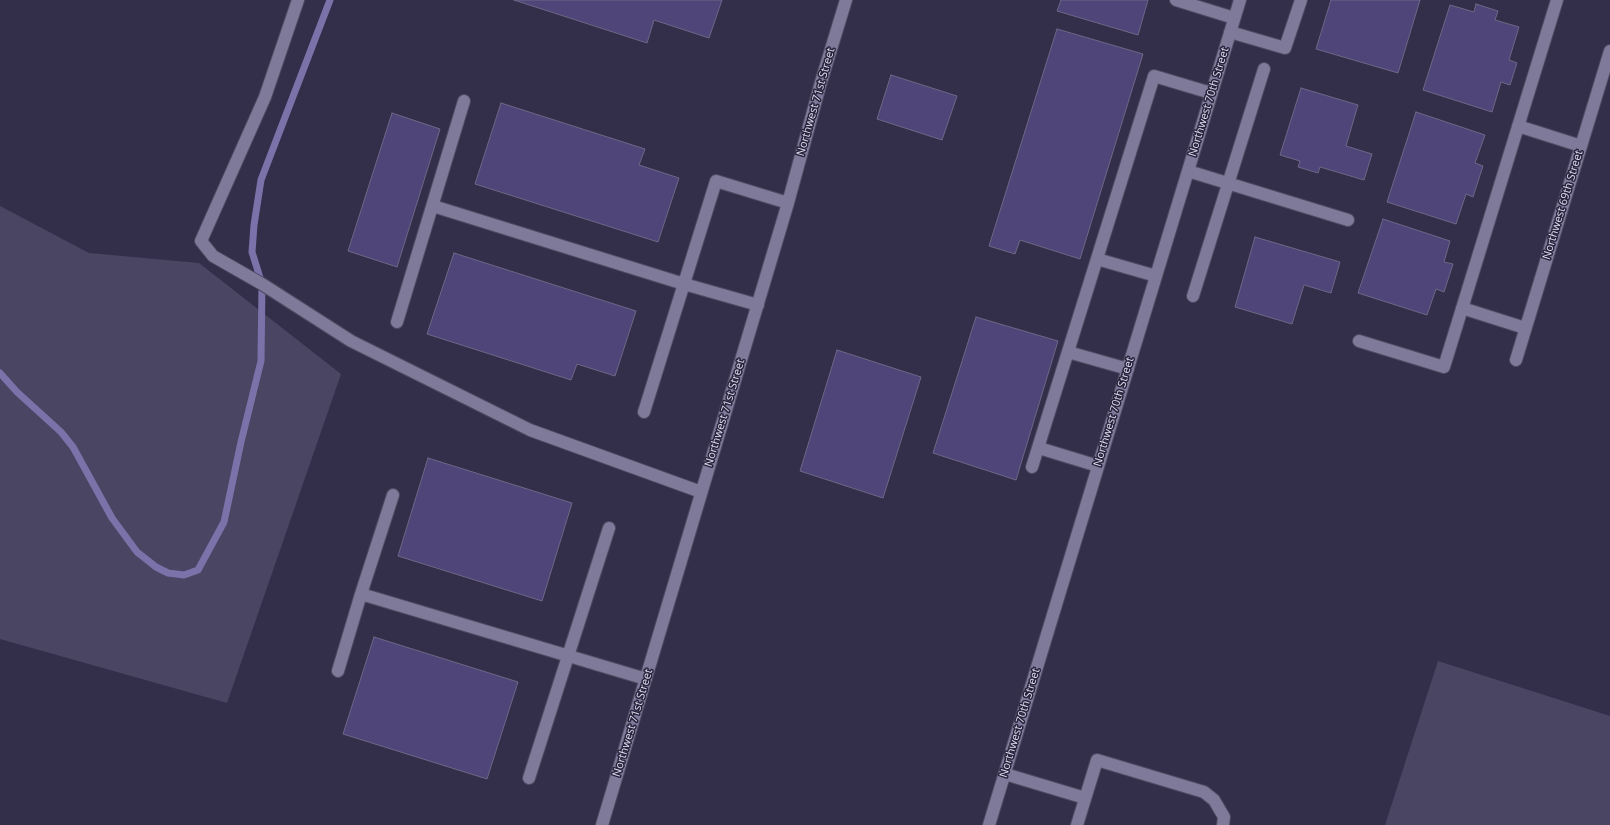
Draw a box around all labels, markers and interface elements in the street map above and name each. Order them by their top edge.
street label: Northwest 71st Street [794,46,838,158]
street label: Northwest 70th Street [1186,46,1232,158]
street label: Northwest 69th Street [1540,149,1586,261]
street label: Northwest 70th Street [1091,356,1137,468]
street label: Northwest 71st Street [702,357,748,469]
street label: Northwest 71st Street [610,667,656,779]
street label: Northwest 70th Street [997,667,1043,779]

